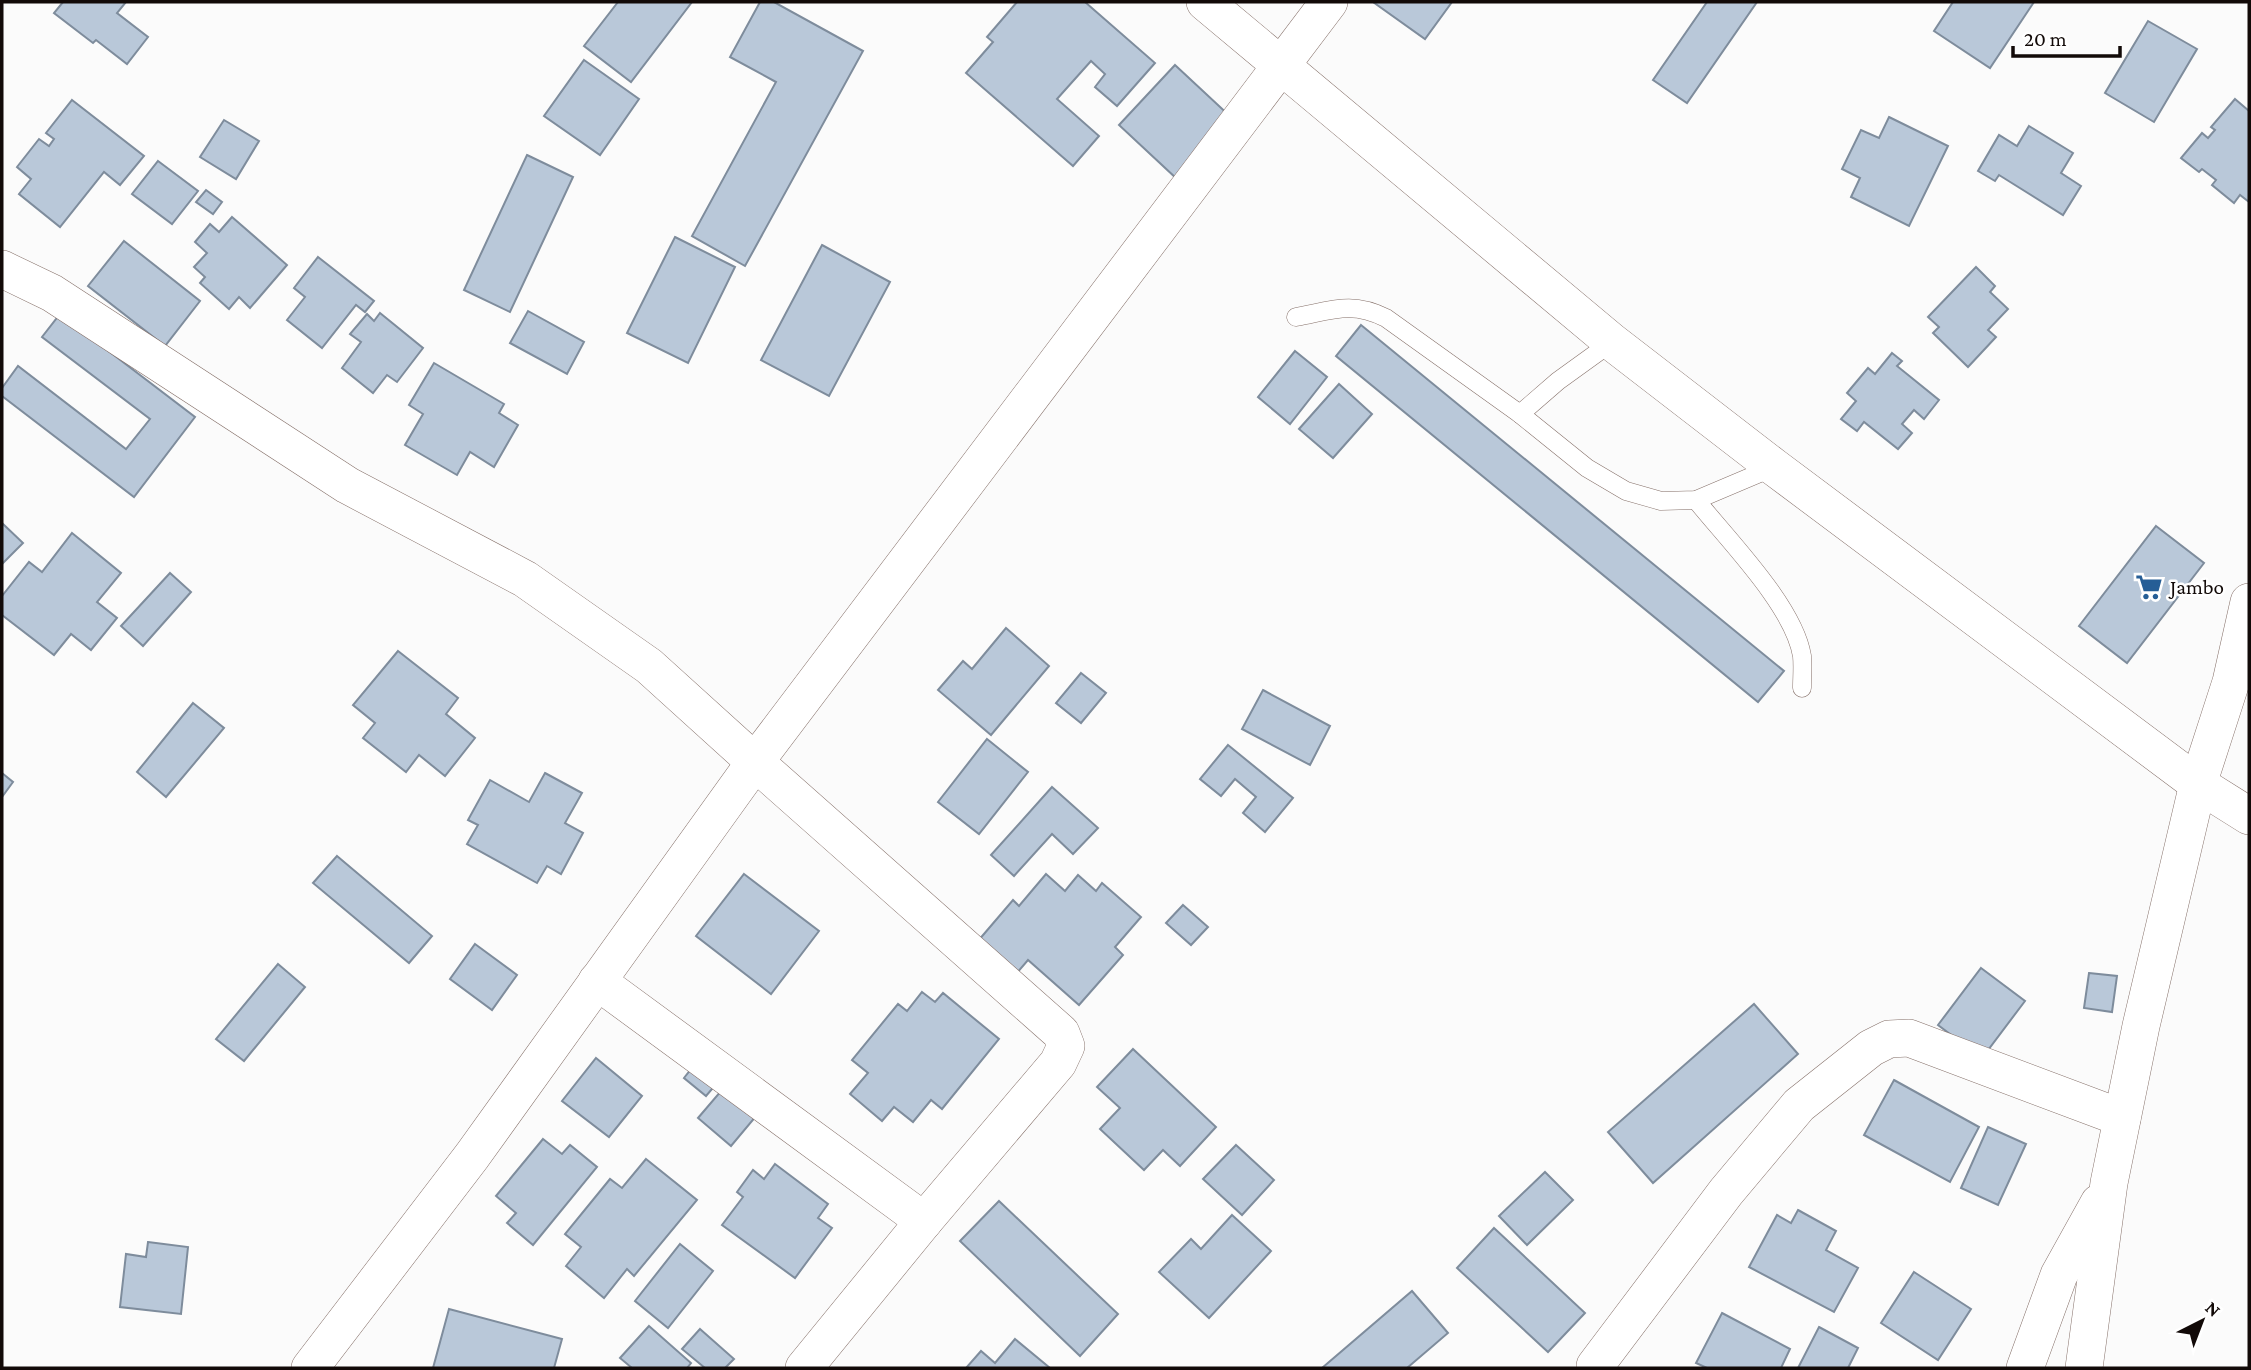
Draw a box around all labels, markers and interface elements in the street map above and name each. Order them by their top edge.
scale bar [2013,14,2120,58]
text: 20 m [2024,27,2067,51]
supermarket icon: Jambo [2134,572,2164,602]
place label: Jambo [2168,575,2224,599]
north arrow [2167,1286,2237,1356]
text: N [2201,1297,2225,1321]

